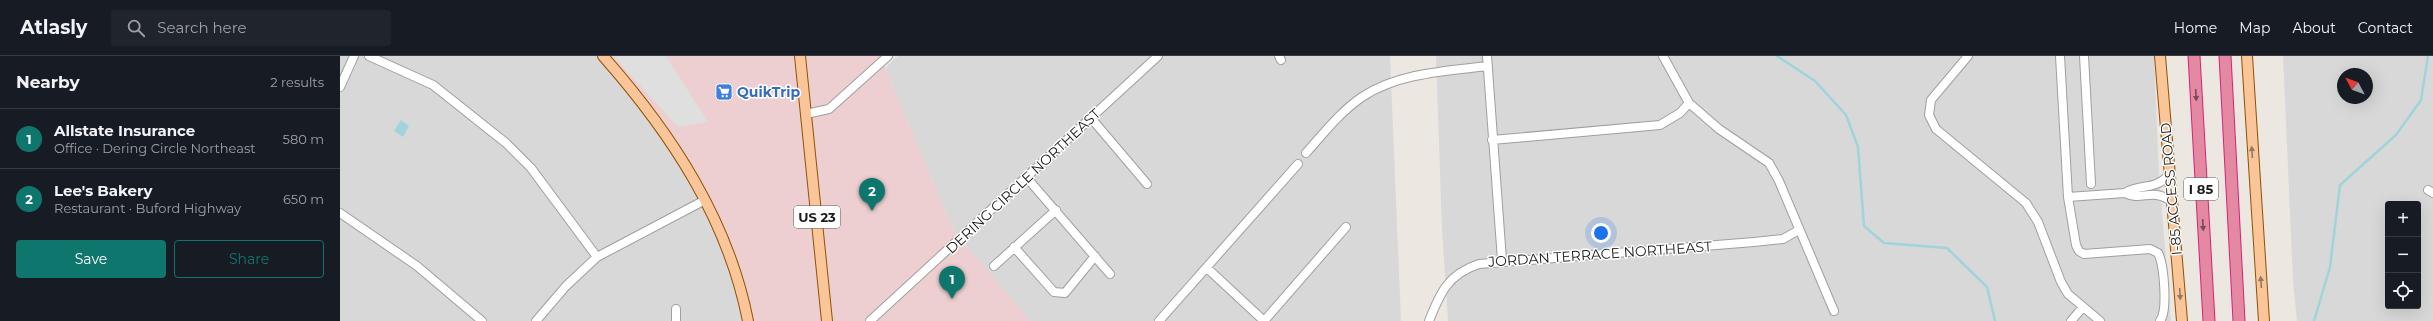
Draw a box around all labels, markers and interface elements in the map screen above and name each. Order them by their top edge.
search box [111,10,391,46]
text: Atlasly [20,16,87,39]
icon: search [125,17,147,39]
text: Search here [157,18,247,37]
text: Home [2174,19,2217,37]
text: Map [2239,19,2270,37]
text: About [2292,19,2336,37]
text: Contact [2358,19,2413,37]
north arrow [2337,68,2373,104]
text: Nearby [16,72,80,92]
text: 2 results [270,74,324,90]
supermarket icon: QuikTrip [714,82,734,102]
place label: QuikTrip [737,83,800,101]
one-way arrow [2193,89,2199,102]
street label: DERING CIRCLE NORTHEAST [942,104,1104,258]
text: Allstate Insurance [54,121,195,140]
street label: I-85 ACCESS ROAD [2156,122,2186,256]
text: 1 [26,131,32,147]
text: 580 m [283,131,324,147]
text: Office · Dering Circle Northeast [54,140,256,156]
one-way arrow [2249,146,2256,158]
pin: 2 [859,178,885,211]
road number: I 85 [2184,178,2218,200]
text: Lee's Bakery [54,181,152,200]
text: 2 [25,191,33,207]
text: 650 m [283,191,324,207]
text: Restaurant · Buford Highway [54,200,241,216]
map controls [2385,201,2421,309]
button: + [2385,201,2421,237]
road number: US 23 [794,206,840,228]
one-way arrow [2200,219,2206,232]
your location [1591,223,1611,243]
street label: JORDAN TERRACE NORTHEAST [1486,237,1713,271]
button: − [2385,237,2421,273]
button: Save [16,240,166,278]
button: Share [174,240,324,278]
pin: 1 [939,266,965,299]
button: locate [2385,273,2421,309]
one-way arrow [2258,276,2265,288]
one-way arrow [2177,288,2184,300]

